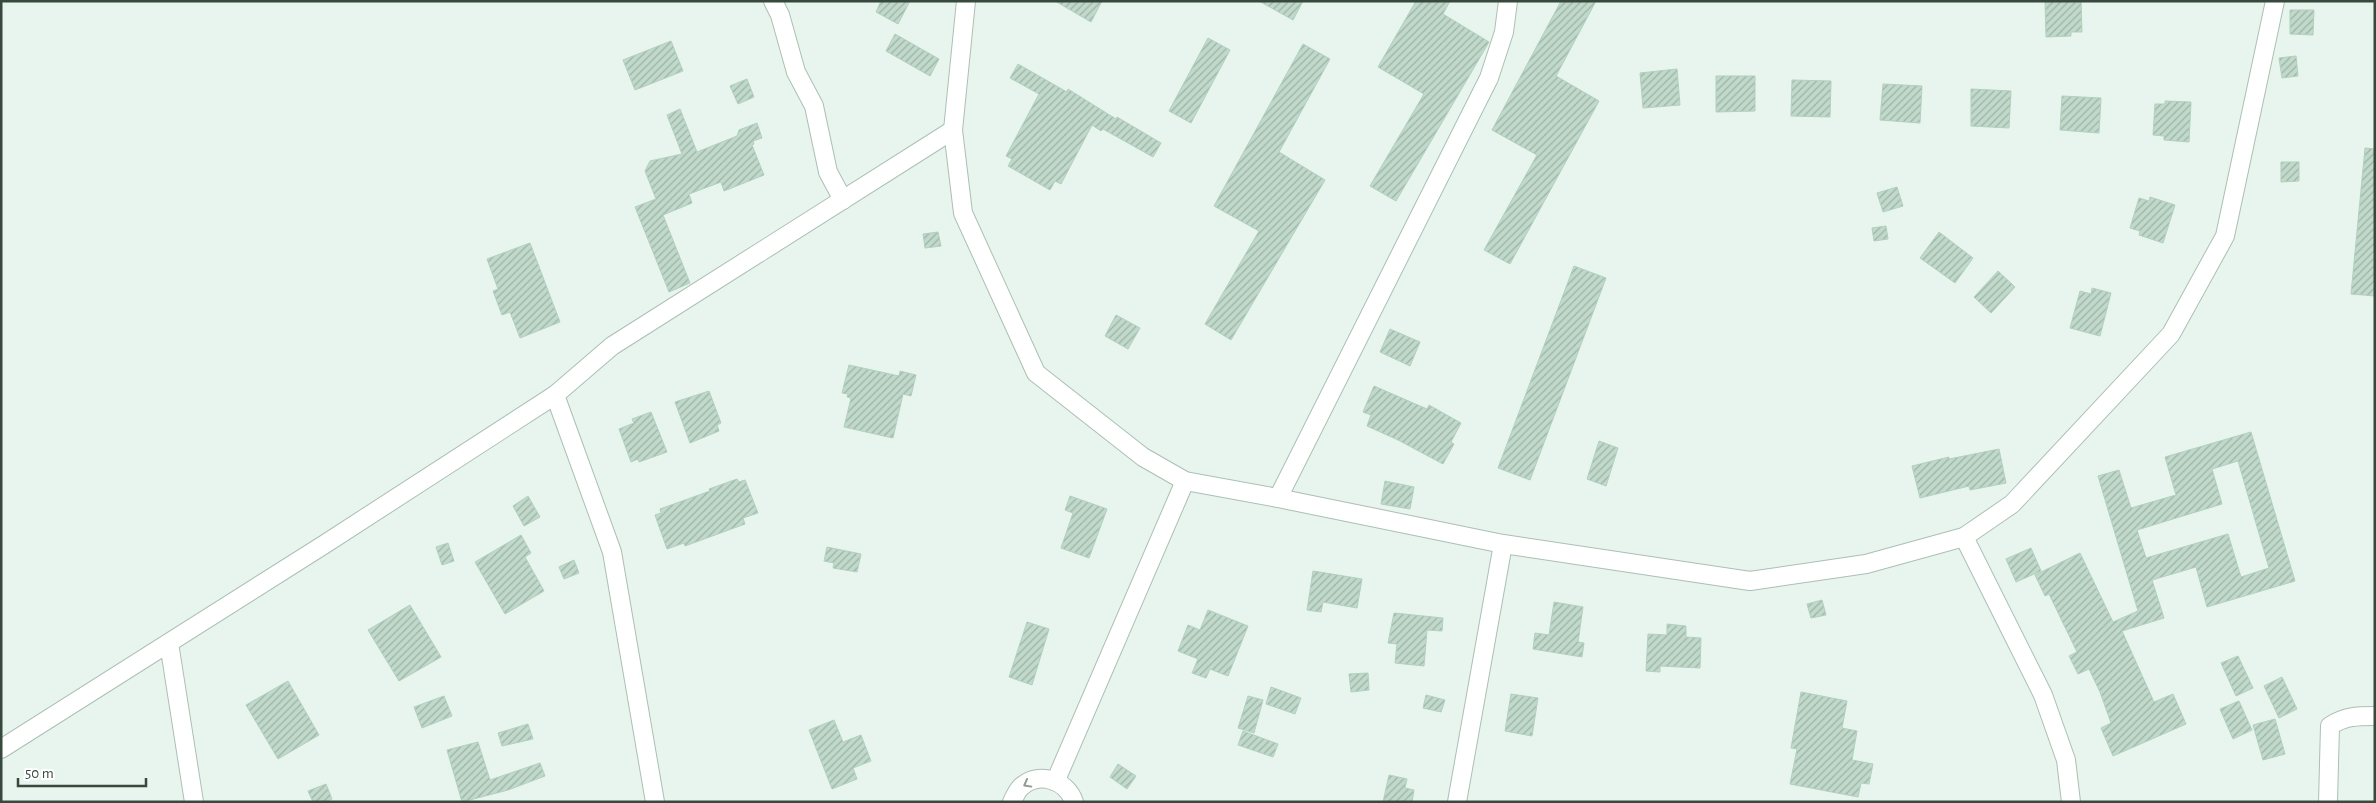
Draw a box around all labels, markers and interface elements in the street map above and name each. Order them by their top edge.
scale bar [18,756,145,788]
text: 50 m [25,766,54,781]
one-way arrow [1024,778,1033,788]

